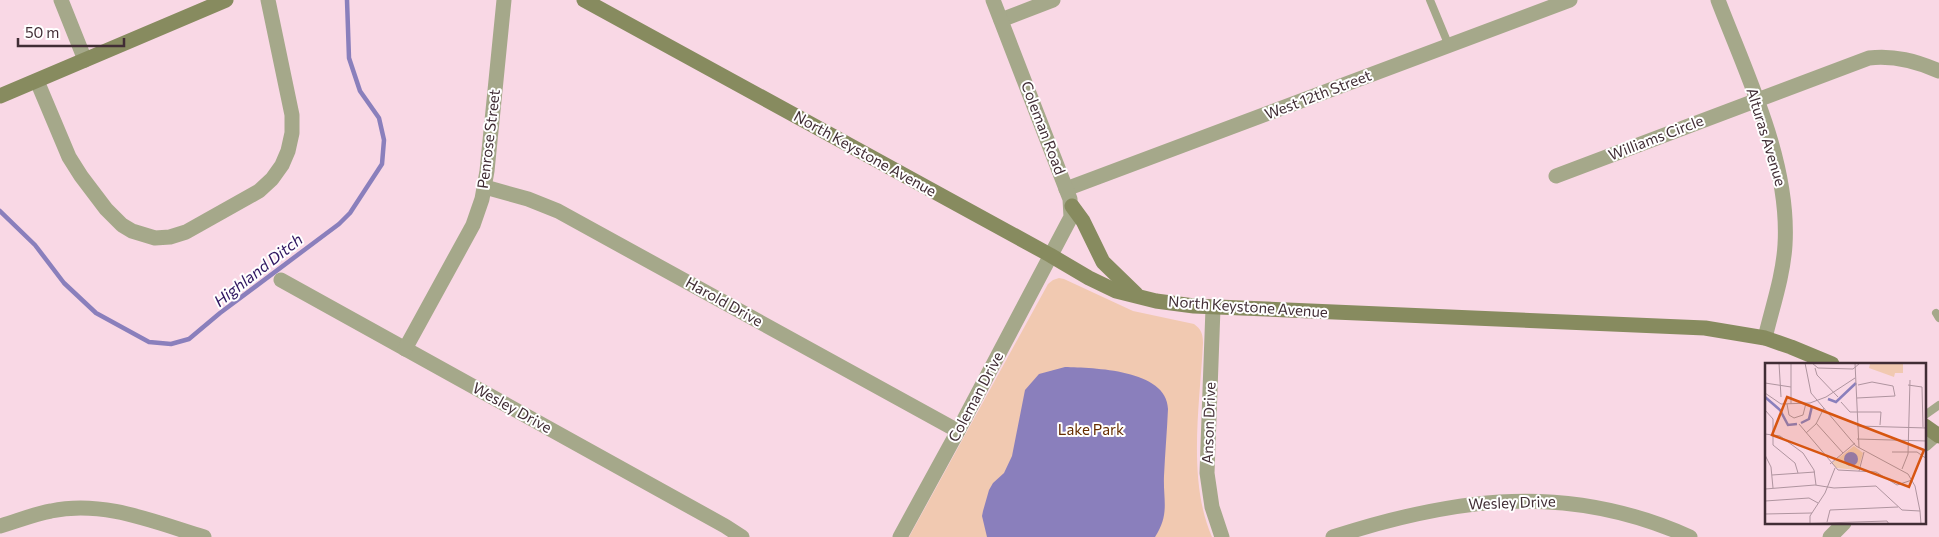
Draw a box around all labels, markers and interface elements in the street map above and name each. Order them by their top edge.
scale bar [18,15,124,47]
text: 50 m [25,23,59,41]
street label: West 12th Street [1262,65,1373,123]
street label: Coleman Road [1018,78,1070,177]
street label: Alturas Avenue [1743,85,1791,188]
street label: Penrose Street [473,88,503,190]
street label: North Keystone Avenue [791,106,940,200]
street label: Williams Circle [1606,111,1706,163]
water label: Highland Ditch [210,229,306,310]
street label: Harold Drive [683,273,766,330]
street label: North Keystone Avenue [1168,291,1329,321]
street label: Coleman Drive [944,348,1006,445]
inset map [1765,363,1926,524]
street label: Wesley Drive [470,378,555,436]
street label: Anson Drive [1198,381,1218,464]
park label: Lake Park [1058,420,1124,438]
street label: Wesley Drive [1468,491,1556,513]

